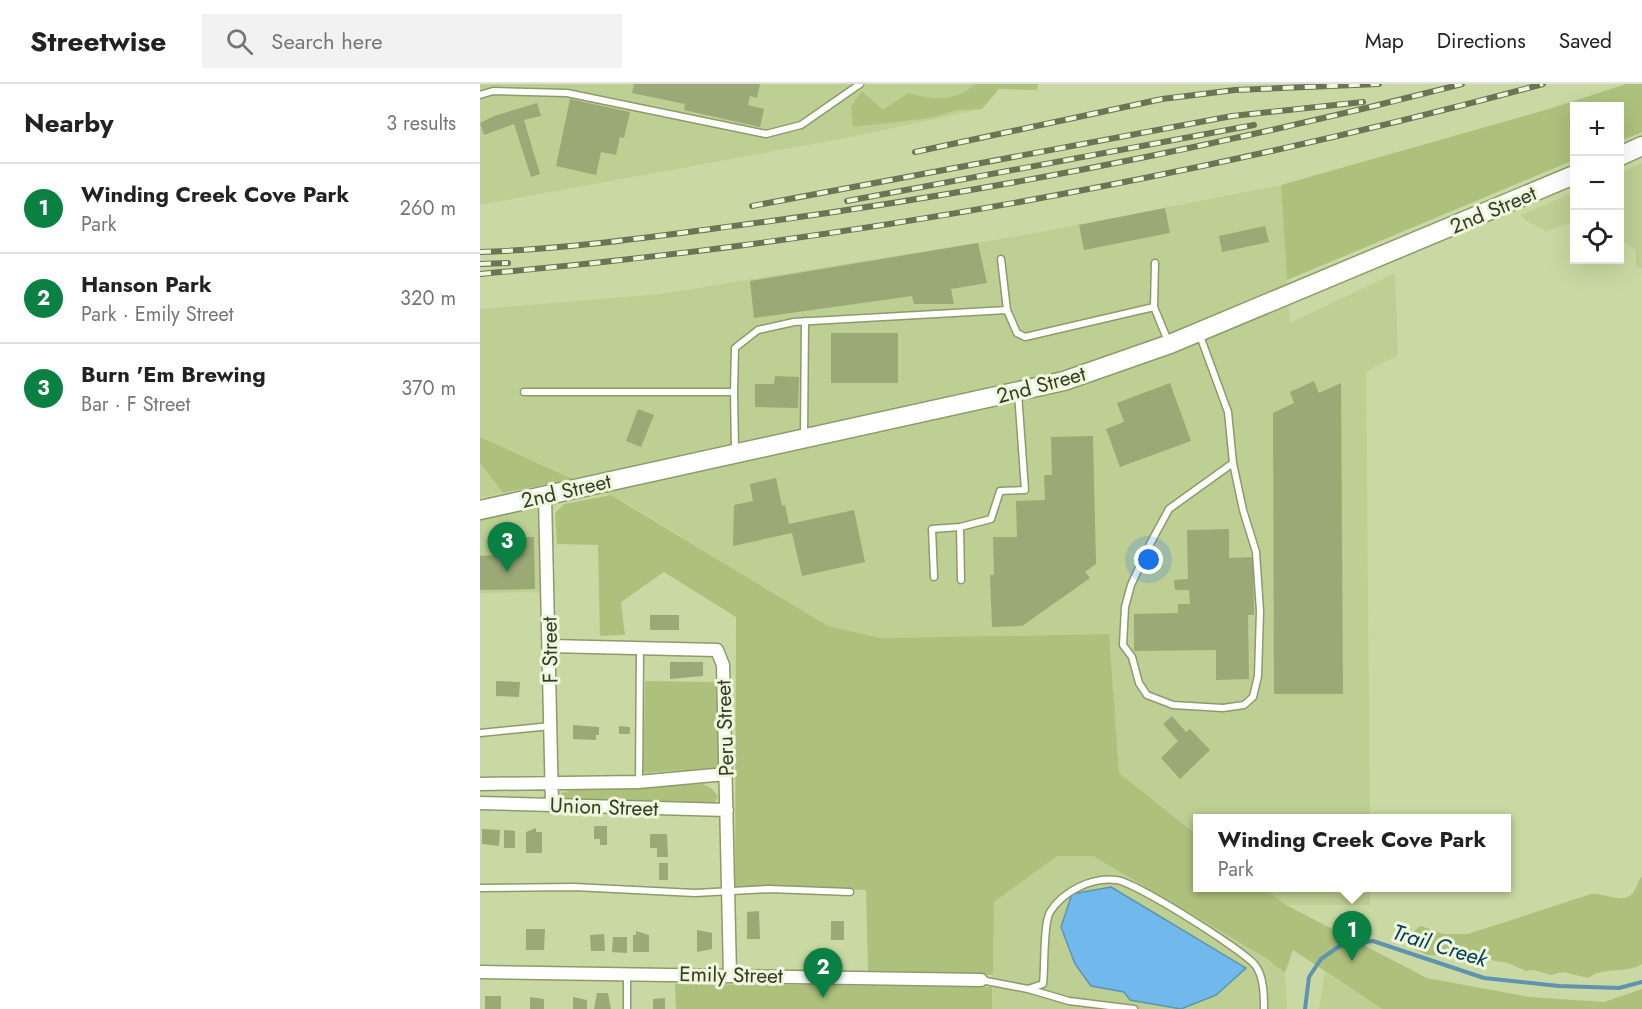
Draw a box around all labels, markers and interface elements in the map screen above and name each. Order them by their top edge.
search box [202,14,622,68]
text: Streetwise [30,21,166,62]
icon: search [223,25,256,58]
text: Search here [271,25,383,57]
text: Map [1365,26,1404,56]
text: Directions [1437,26,1526,56]
text: Saved [1559,26,1612,56]
map controls [1570,102,1624,264]
button: + [1570,102,1624,156]
text: Nearby [24,104,113,142]
text: 3 results [386,109,456,138]
button: − [1570,156,1624,210]
text: Winding Creek Cove Park [81,178,349,210]
street label: 2nd Street [1445,178,1541,242]
text: 1 [38,194,49,223]
text: 260 m [400,194,456,223]
text: Park [81,210,117,239]
button: locate [1570,210,1624,264]
text: Hanson Park [81,268,212,300]
text: 2 [37,284,50,313]
text: 320 m [400,284,456,313]
text: Park · Emily Street [81,300,234,329]
text: Burn 'Em Brewing [81,358,266,390]
street label: 2nd Street [993,359,1089,411]
text: 3 [37,374,50,403]
text: 370 m [401,374,456,403]
text: Bar · F Street [81,390,190,419]
street label: 2nd Street [518,466,614,516]
pin: 3 [488,522,526,572]
your location [1134,545,1163,574]
street label: F Street [534,616,566,684]
street label: Peru Street [708,679,742,777]
street label: Union Street [549,790,659,824]
popup [1193,814,1511,892]
text: Winding Creek Cove Park [1218,823,1486,855]
text: Park [1218,855,1253,884]
pin: 1 [1332,912,1372,961]
water label: Trail Creek [1389,915,1493,975]
pin: 2 [804,948,842,998]
street label: Emily Street [679,959,783,991]

